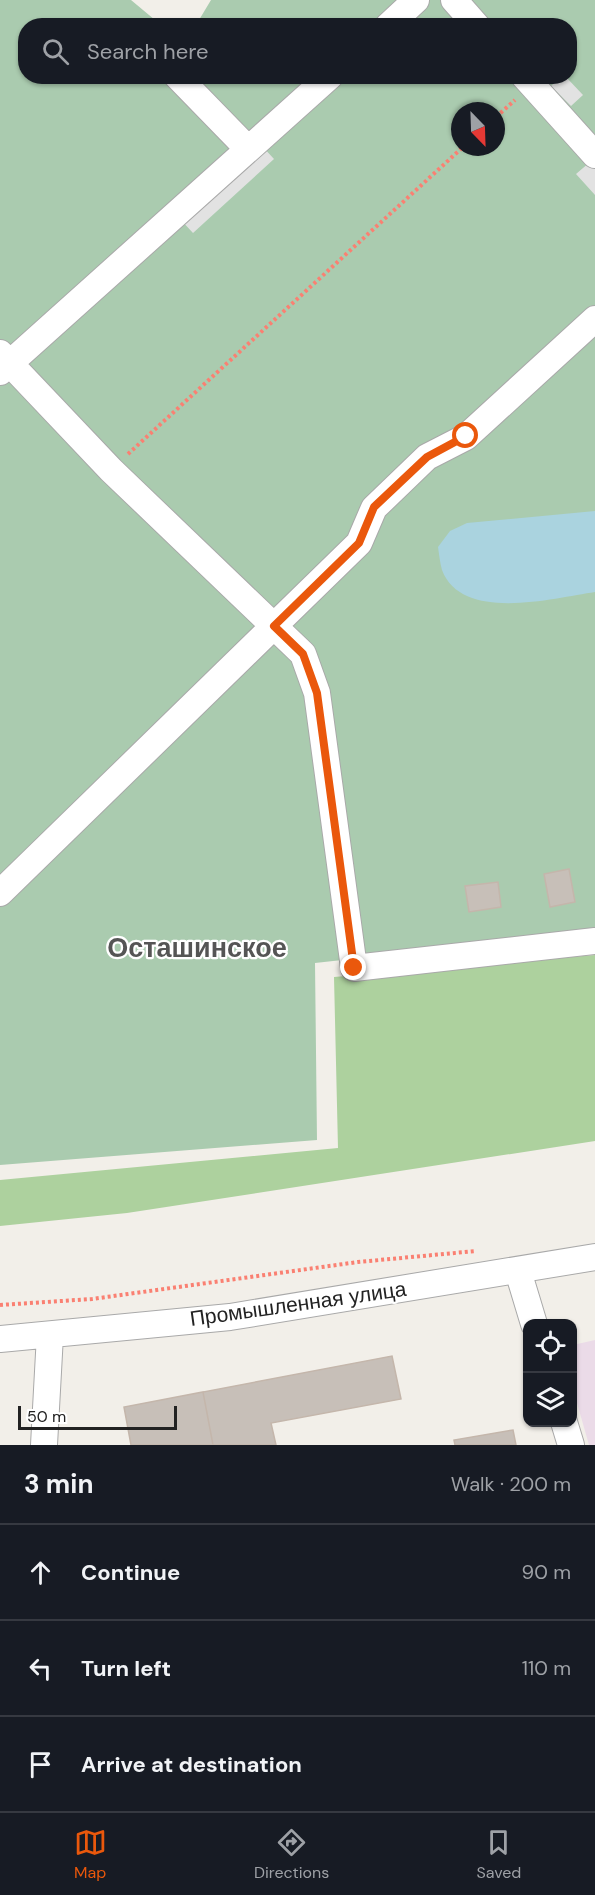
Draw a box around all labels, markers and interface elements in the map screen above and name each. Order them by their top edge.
search box [18,18,577,84]
icon: search [39,35,72,68]
text: Search here [87,37,208,66]
north arrow [451,102,505,156]
route start [452,422,478,448]
district label: Осташинское [107,930,287,965]
route end [340,954,366,980]
street label: Промышленная улица [188,1275,408,1333]
map controls [523,1319,577,1427]
button: locate [523,1319,577,1373]
button: layers [523,1373,577,1427]
scale bar [18,1403,177,1430]
text: 50 m [27,1406,66,1427]
text: 3 min [24,1467,93,1501]
text: Walk · 200 m [451,1471,571,1497]
icon: ahead [24,1556,57,1589]
text: Continue [81,1558,180,1587]
text: 90 m [522,1559,571,1585]
icon: left [24,1652,57,1685]
text: Turn left [81,1654,171,1683]
text: 110 m [522,1655,571,1681]
icon: arrive [24,1748,57,1781]
text: Arrive at destination [81,1750,302,1779]
tab: Map [74,1826,107,1883]
tab: Directions [254,1826,329,1883]
tab: Saved [477,1826,521,1883]

